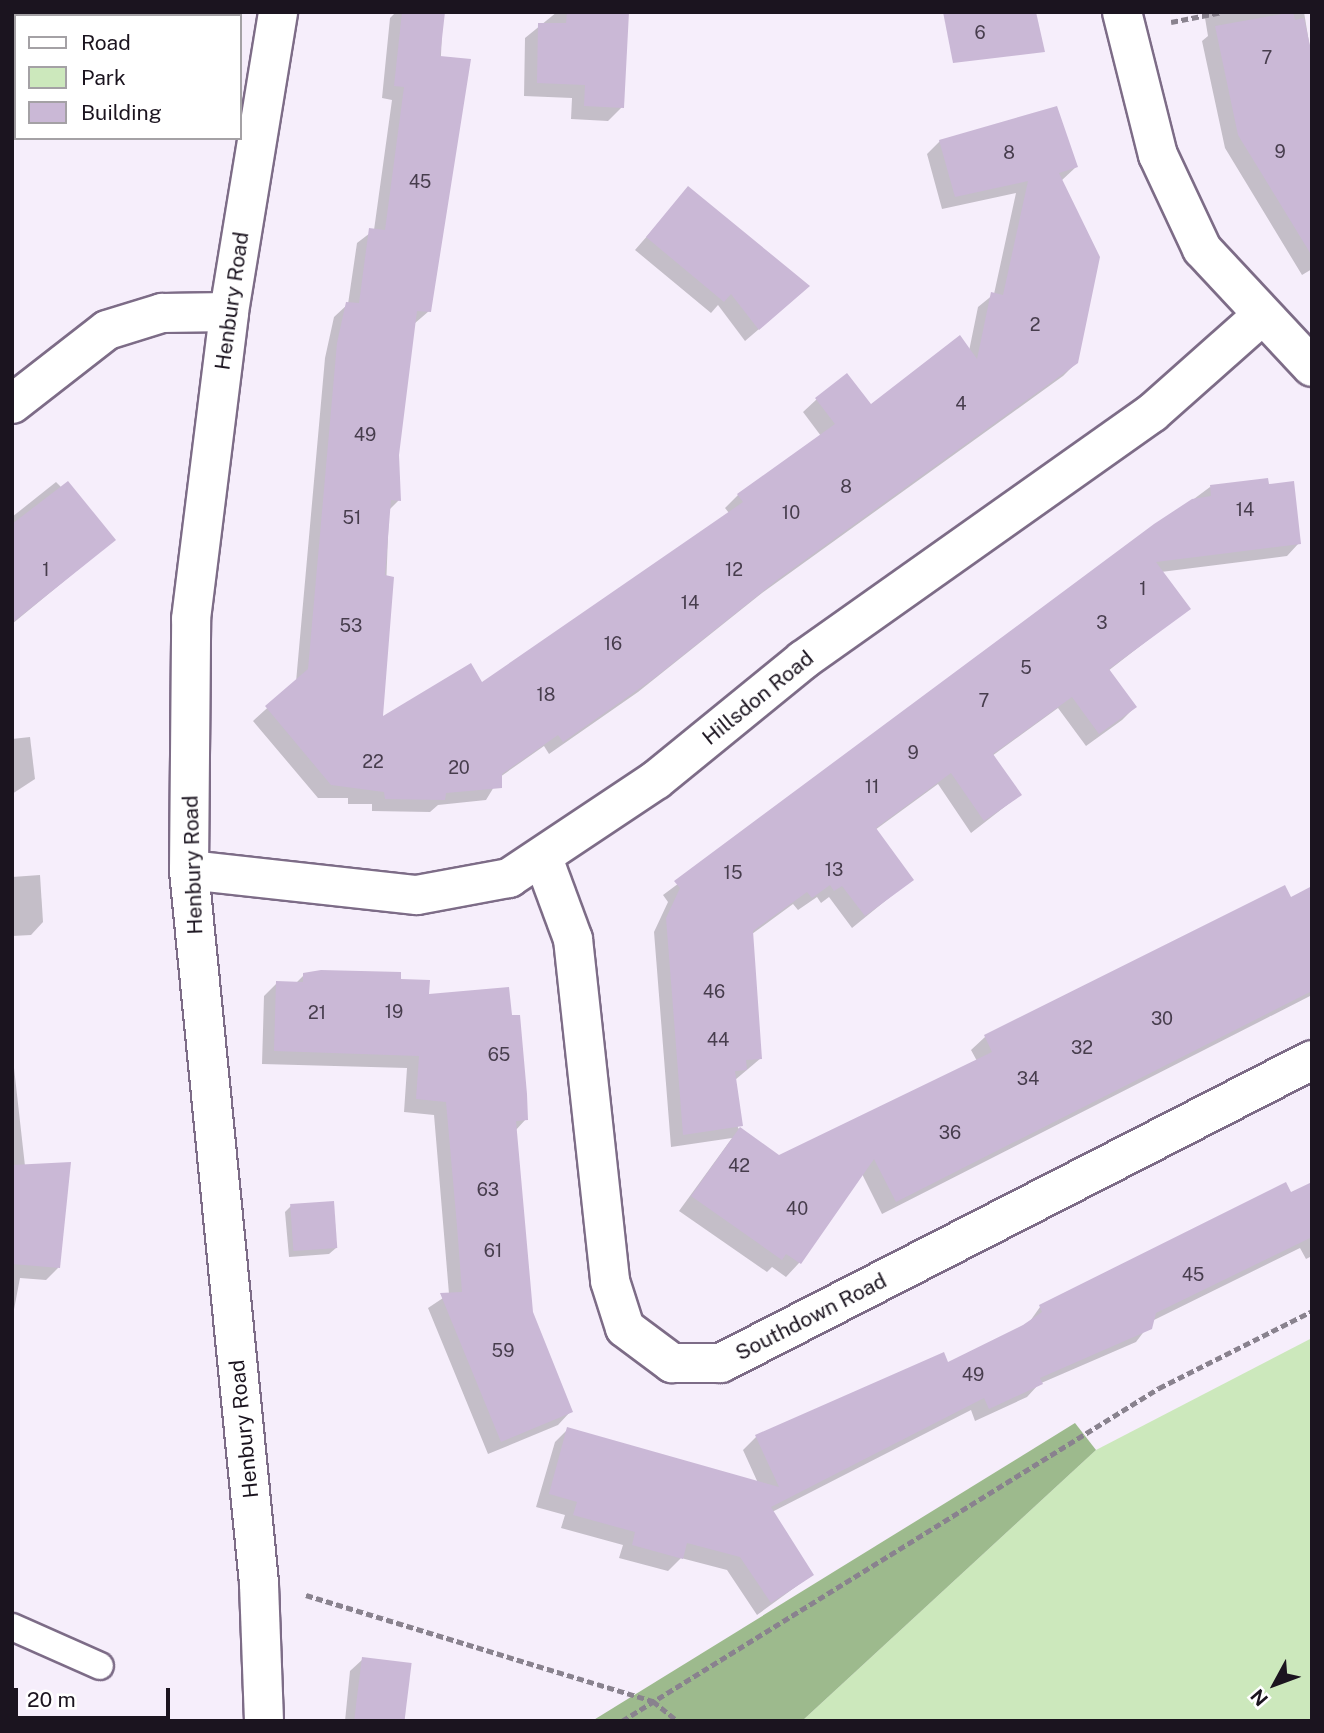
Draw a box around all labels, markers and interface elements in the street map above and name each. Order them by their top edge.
legend [14,14,242,140]
house number: 6 [974,22,986,44]
text: Road [81,30,131,55]
house number: 7 [1262,47,1272,69]
text: Park [81,65,126,90]
text: Building [81,100,162,125]
house number: 9 [1274,141,1286,163]
house number: 8 [1003,142,1015,164]
house number: 45 [409,171,431,193]
street label: Henbury Road [210,230,254,372]
house number: 2 [1030,314,1040,336]
house number: 4 [955,393,967,415]
house number: 49 [354,424,376,446]
house number: 8 [840,476,852,498]
house number: 14 [1236,499,1254,521]
house number: 10 [782,502,800,524]
house number: 51 [343,507,361,529]
house number: 1 [42,559,50,581]
house number: 12 [725,559,743,581]
house number: 1 [1139,578,1147,600]
house number: 14 [681,592,699,614]
house number: 3 [1096,612,1108,634]
house number: 53 [340,615,362,637]
house number: 16 [604,633,622,655]
street label: Hillsdon Road [697,646,819,750]
house number: 5 [1020,657,1032,679]
house number: 18 [537,684,555,706]
house number: 7 [979,690,989,712]
house number: 9 [907,742,919,764]
house number: 22 [362,751,384,773]
house number: 20 [448,757,470,779]
house number: 11 [865,776,879,798]
street label: Henbury Road [178,795,208,935]
house number: 13 [825,859,843,881]
house number: 15 [724,862,742,884]
house number: 46 [703,981,725,1003]
house number: 19 [385,1001,403,1023]
house number: 21 [308,1002,326,1024]
house number: 30 [1151,1008,1173,1030]
house number: 44 [707,1029,729,1051]
house number: 32 [1071,1037,1093,1059]
house number: 65 [488,1044,510,1066]
house number: 34 [1017,1068,1039,1090]
house number: 36 [939,1122,961,1144]
house number: 42 [728,1155,750,1177]
house number: 63 [477,1179,499,1201]
house number: 40 [786,1198,808,1220]
house number: 61 [484,1240,502,1262]
house number: 45 [1182,1264,1204,1286]
street label: Southdown Road [731,1268,891,1366]
house number: 59 [492,1340,514,1362]
street label: Henbury Road [224,1358,264,1500]
house number: 49 [962,1364,984,1386]
north arrow [1240,1649,1310,1719]
scale bar [18,1674,173,1718]
text: N [1246,1685,1272,1711]
text: 20 m [27,1687,76,1712]

